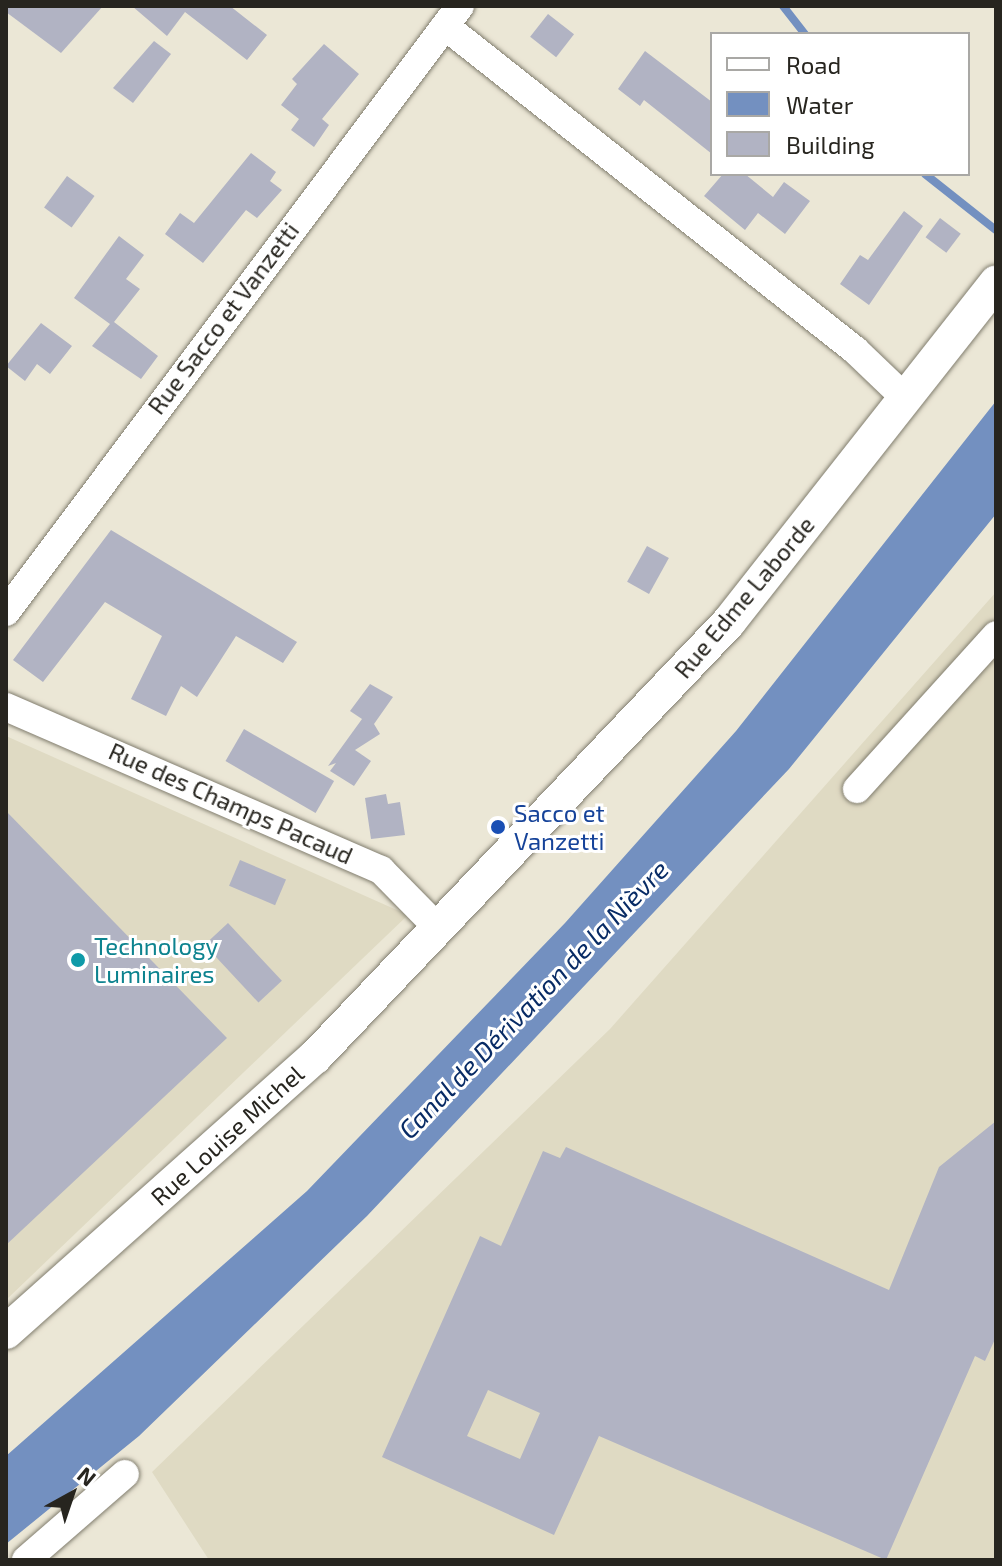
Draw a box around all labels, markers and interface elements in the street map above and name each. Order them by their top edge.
legend [710,32,970,176]
text: Road [786,50,841,79]
text: Water [786,90,853,119]
text: Building [786,130,875,159]
street label: Rue Sacco et Vanzetti [141,216,305,420]
street label: Rue Edme Laborde [668,510,820,684]
street label: Rue des Champs Pacaud [105,736,357,870]
place label: Sacco et Vanzetti [514,799,605,855]
marker: Sacco et Vanzetti [489,818,507,836]
water label: Canal de Dérivation de la Nièvre [391,853,675,1145]
place label: Technology Luminaires [94,932,218,988]
marker: Technology Luminaires [69,951,87,969]
street label: Rue Louise Michel [145,1059,309,1211]
north arrow [32,1454,112,1534]
text: N [73,1461,102,1491]

